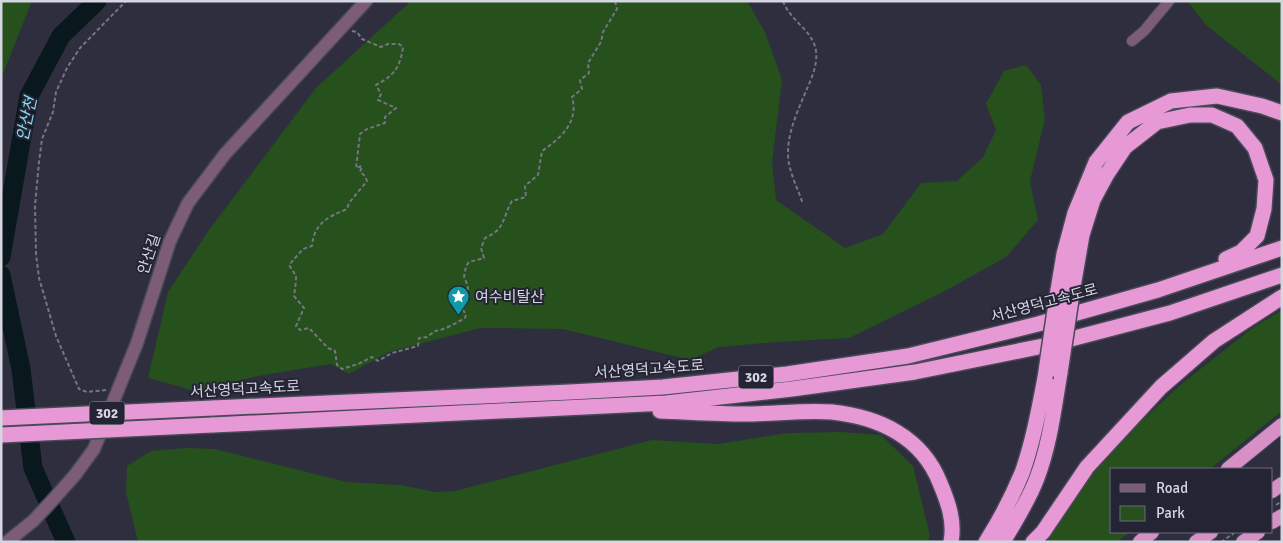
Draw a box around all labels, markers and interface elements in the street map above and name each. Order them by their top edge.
water label: 안산천 [13,93,42,143]
street label: 안산길 [134,232,164,276]
street label: 서산영덕고속도로 [988,280,1100,326]
place icon: 여수비탈산 [447,285,471,316]
place label: 여수비탈산 [475,288,544,306]
street label: 서산영덕고속도로 [593,356,705,382]
road number: 302 [738,366,774,388]
street label: 서산영덕고속도로 [189,377,301,401]
road number: 302 [90,402,124,424]
legend [1110,468,1273,533]
text: Road [1156,479,1188,497]
text: Park [1156,504,1185,522]

